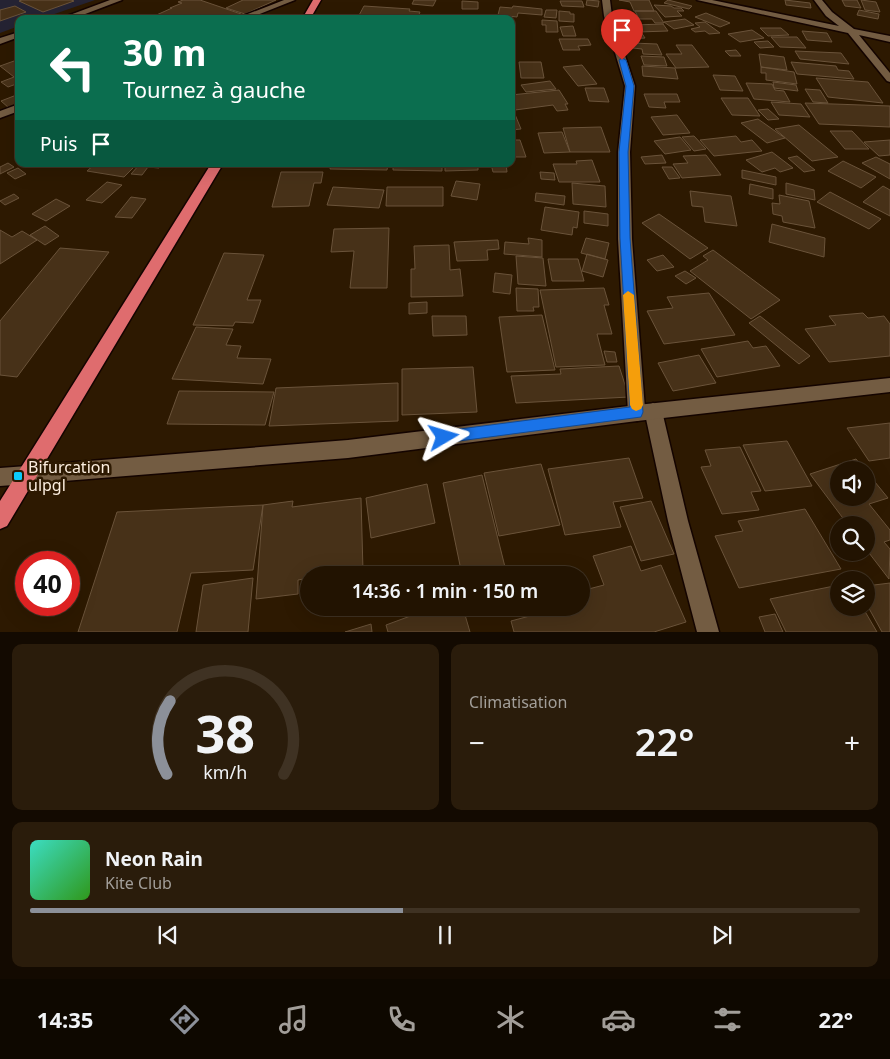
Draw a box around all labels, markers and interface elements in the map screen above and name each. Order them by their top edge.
pin [601,9,643,60]
icon: arrive [608,16,636,44]
text: 30 m [123,29,206,76]
icon: left [40,35,105,100]
text: Tournez à gauche [123,74,306,104]
icon: arrive [87,130,115,158]
text: Puis [40,131,77,157]
position arrow [417,410,469,462]
place label: Bifurcation ulpgl [28,456,110,496]
map controls [830,461,875,616]
button: sound [830,461,875,506]
marker: Bifurcation ulpgl [12,470,24,482]
button: search [830,516,875,561]
speed limit sign: 40 [15,551,80,616]
button: layers [830,571,875,616]
text: 14:36 · 1 min · 150 m [352,578,538,604]
text: Climatisation [469,691,567,713]
text: 38 [196,697,255,768]
text: 22° [635,715,694,767]
text: − [469,723,485,761]
text: + [844,723,860,761]
text: km/h [204,760,247,784]
text: Neon Rain [105,846,203,872]
text: Kite Club [105,872,172,894]
icon: previous [154,921,182,949]
icon: pause [431,921,459,949]
icon: next [708,921,736,949]
icon: directions [167,1002,202,1037]
icon: music [276,1002,311,1037]
icon: phone [384,1002,419,1037]
icon: climate [493,1002,528,1037]
icon: car [601,1002,636,1037]
icon: filters [710,1002,745,1037]
text: 14:35 [37,1004,93,1034]
text: 22° [819,1004,853,1034]

